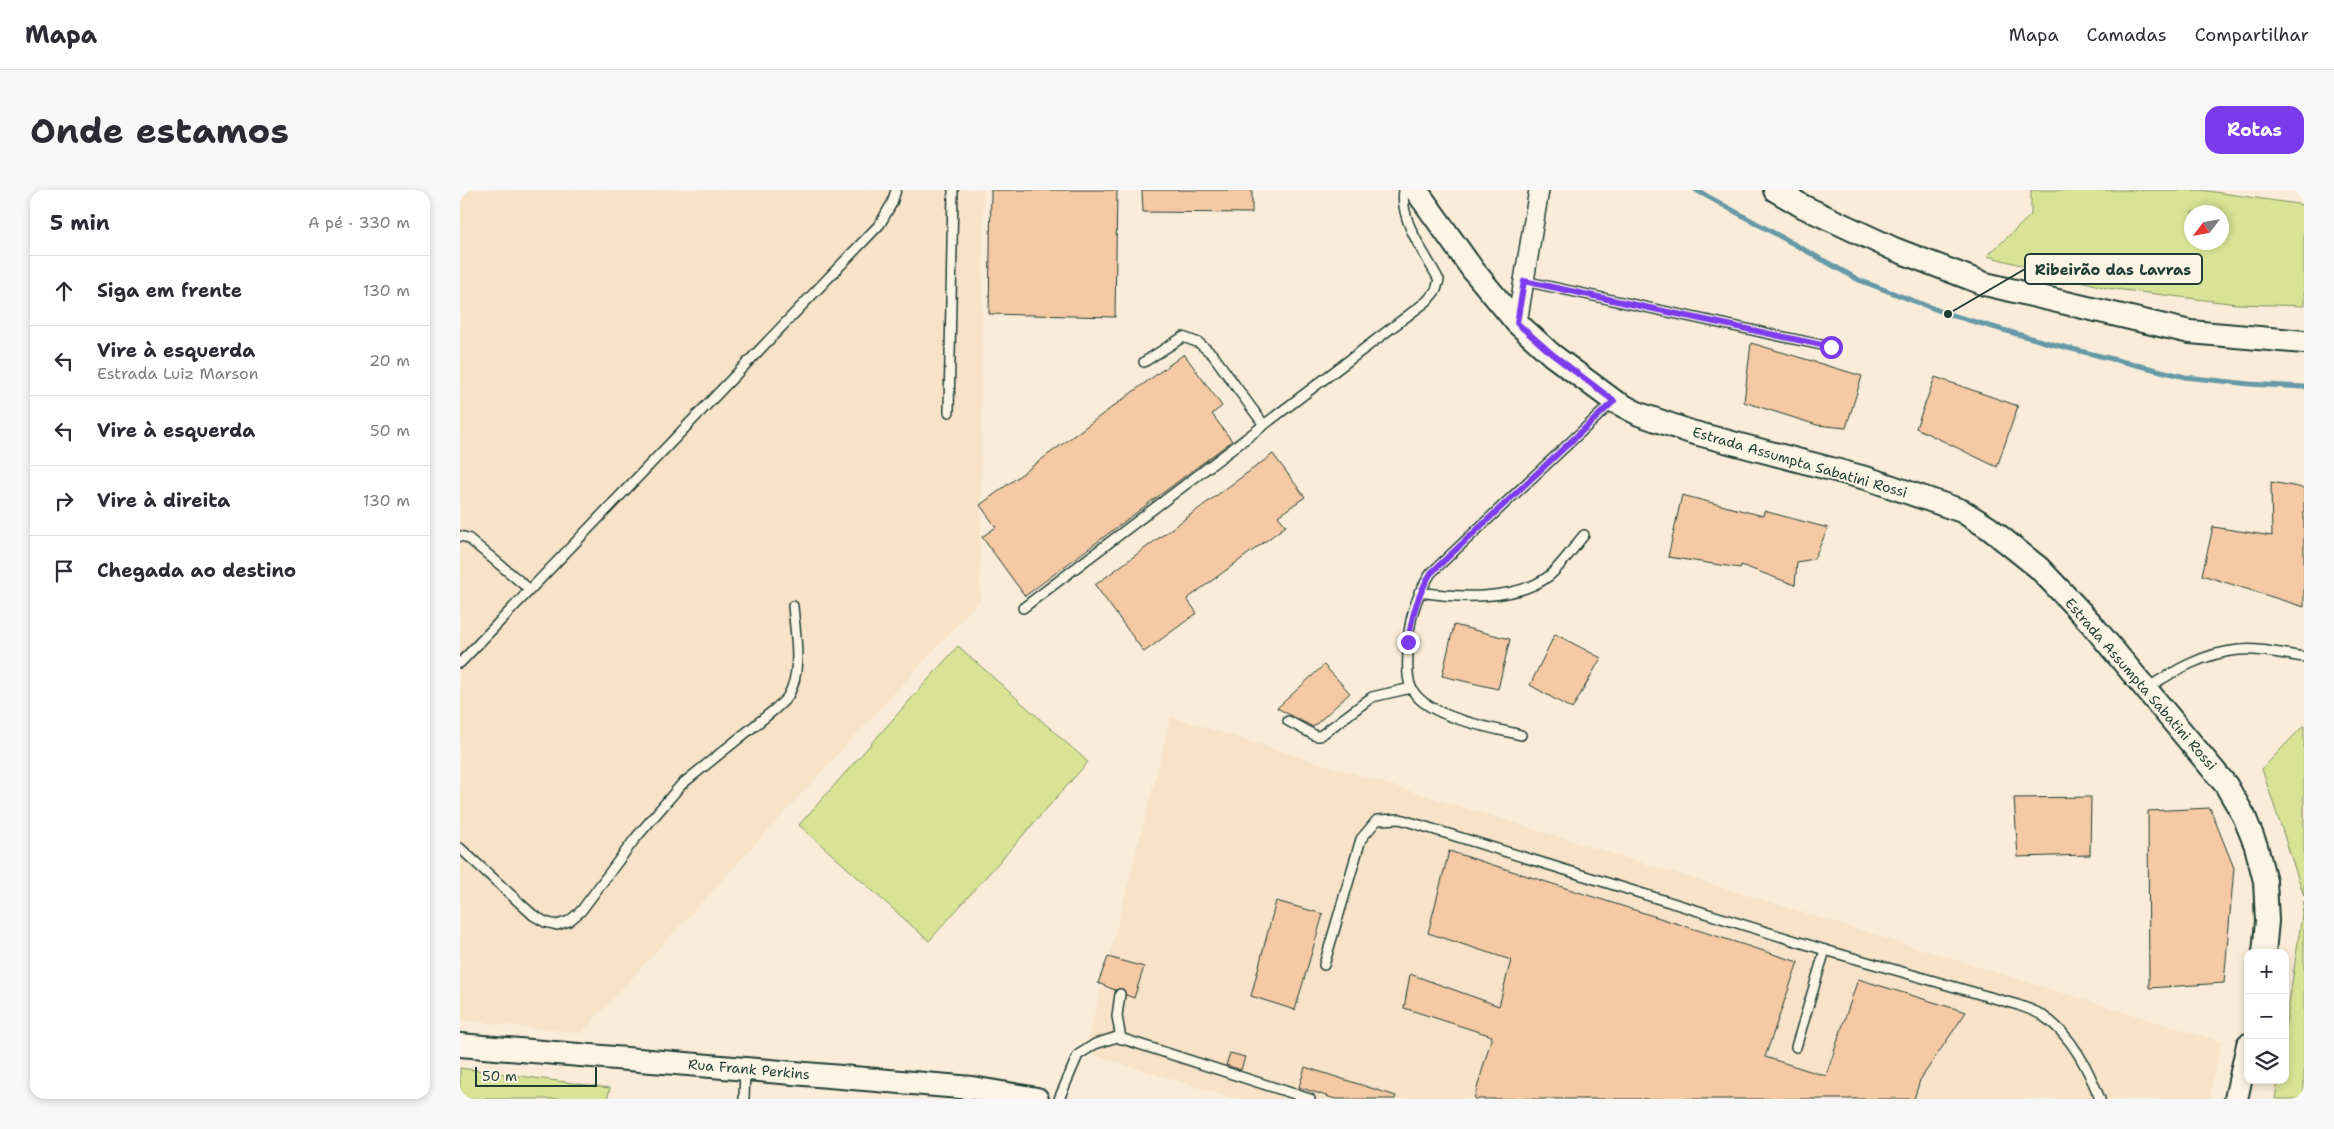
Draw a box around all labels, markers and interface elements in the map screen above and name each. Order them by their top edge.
text: Mapa [25,19,97,51]
text: Mapa [2009,23,2059,47]
text: Camadas [2087,23,2167,47]
text: Compartilhar [2195,23,2309,47]
button: Rotas [2205,106,2304,154]
text: Onde estamos [30,107,289,154]
north arrow [2184,205,2229,250]
text: 5 min [50,209,110,237]
text: A pé · 330 m [308,212,410,233]
callout: Ribeirão das Lavras [2025,254,2202,284]
text: Ribeirão das Lavras [2035,260,2191,280]
icon: ahead [50,277,78,305]
text: Siga em frente [97,278,242,303]
text: 130 m [363,280,410,301]
route start [1820,336,1843,359]
text: Vire à esquerda [97,338,255,363]
icon: left [50,347,78,375]
text: 20 m [369,350,410,371]
text: Estrada Luiz Marson [97,363,259,384]
icon: left [50,417,78,445]
text: Vire à esquerda [97,418,255,443]
text: 50 m [370,420,410,441]
street label: Estrada Assumpta Sabatini Rossi [1690,423,1910,501]
icon: right [50,487,78,515]
text: Vire à direita [97,488,230,513]
text: 130 m [363,490,410,511]
icon: arrive [50,557,78,585]
text: Chegada ao destino [97,558,296,583]
street label: Estrada Assumpta Sabatini Rossi [2061,594,2221,774]
route end [1397,631,1420,654]
map controls [2244,949,2289,1084]
button: + [2244,949,2289,994]
button: − [2244,994,2289,1039]
button: layers [2244,1039,2289,1084]
street label: Rua Frank Perkins [687,1055,811,1083]
scale bar [475,1064,598,1087]
text: 50 m [482,1067,517,1085]

